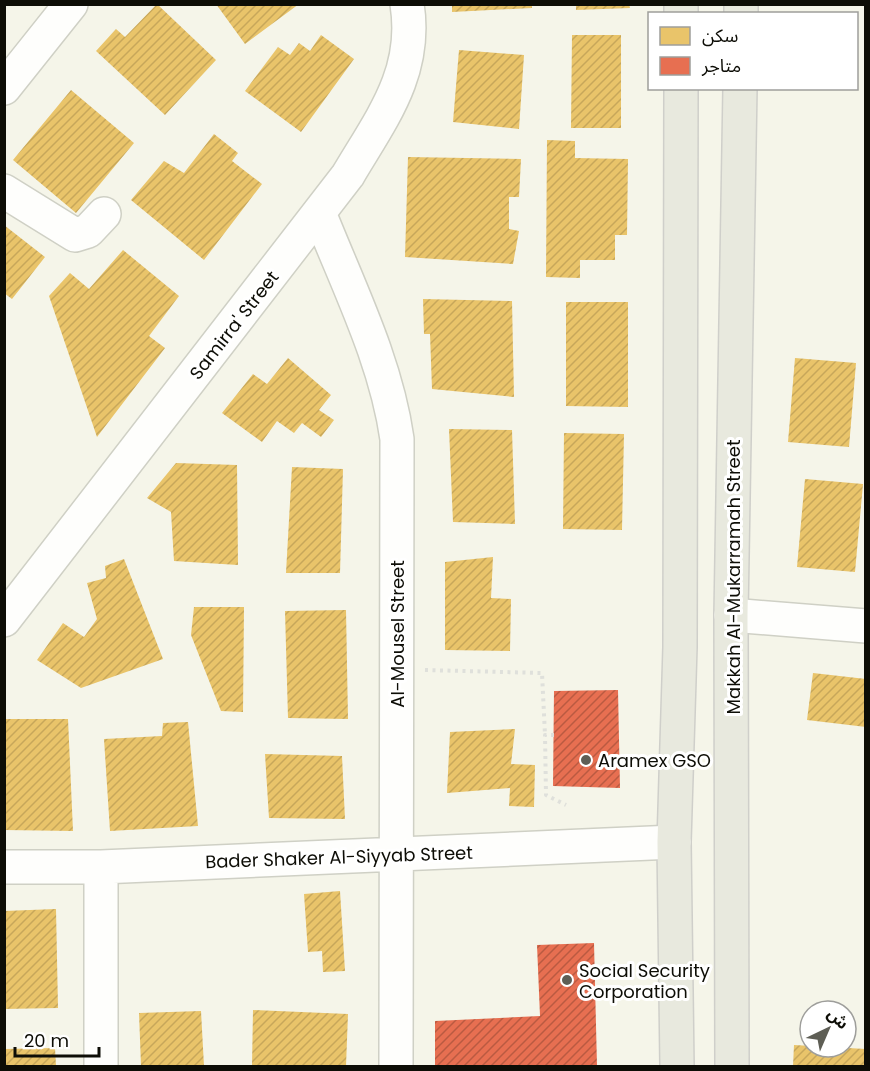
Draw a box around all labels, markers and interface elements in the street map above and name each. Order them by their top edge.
legend [648,12,858,90]
text: سكن [702,23,738,48]
text: متاجر [701,53,741,78]
street label: Samirra' Street [184,265,284,385]
street label: Makkah Al-Mukarramah Street [721,440,746,714]
street label: Al-Mousel Street [385,560,410,708]
place label: Aramex GSO [598,748,711,773]
marker: Aramex GSO [579,753,593,767]
street label: Bader Shaker Al-Siyyab Street [205,840,473,874]
place label: Social Security Corporation [579,958,710,1004]
marker: Social Security Corporation [560,973,574,987]
north arrow [798,999,858,1059]
text: ش [822,1003,854,1035]
scale bar [15,1020,99,1058]
text: 20 m [24,1028,69,1053]

